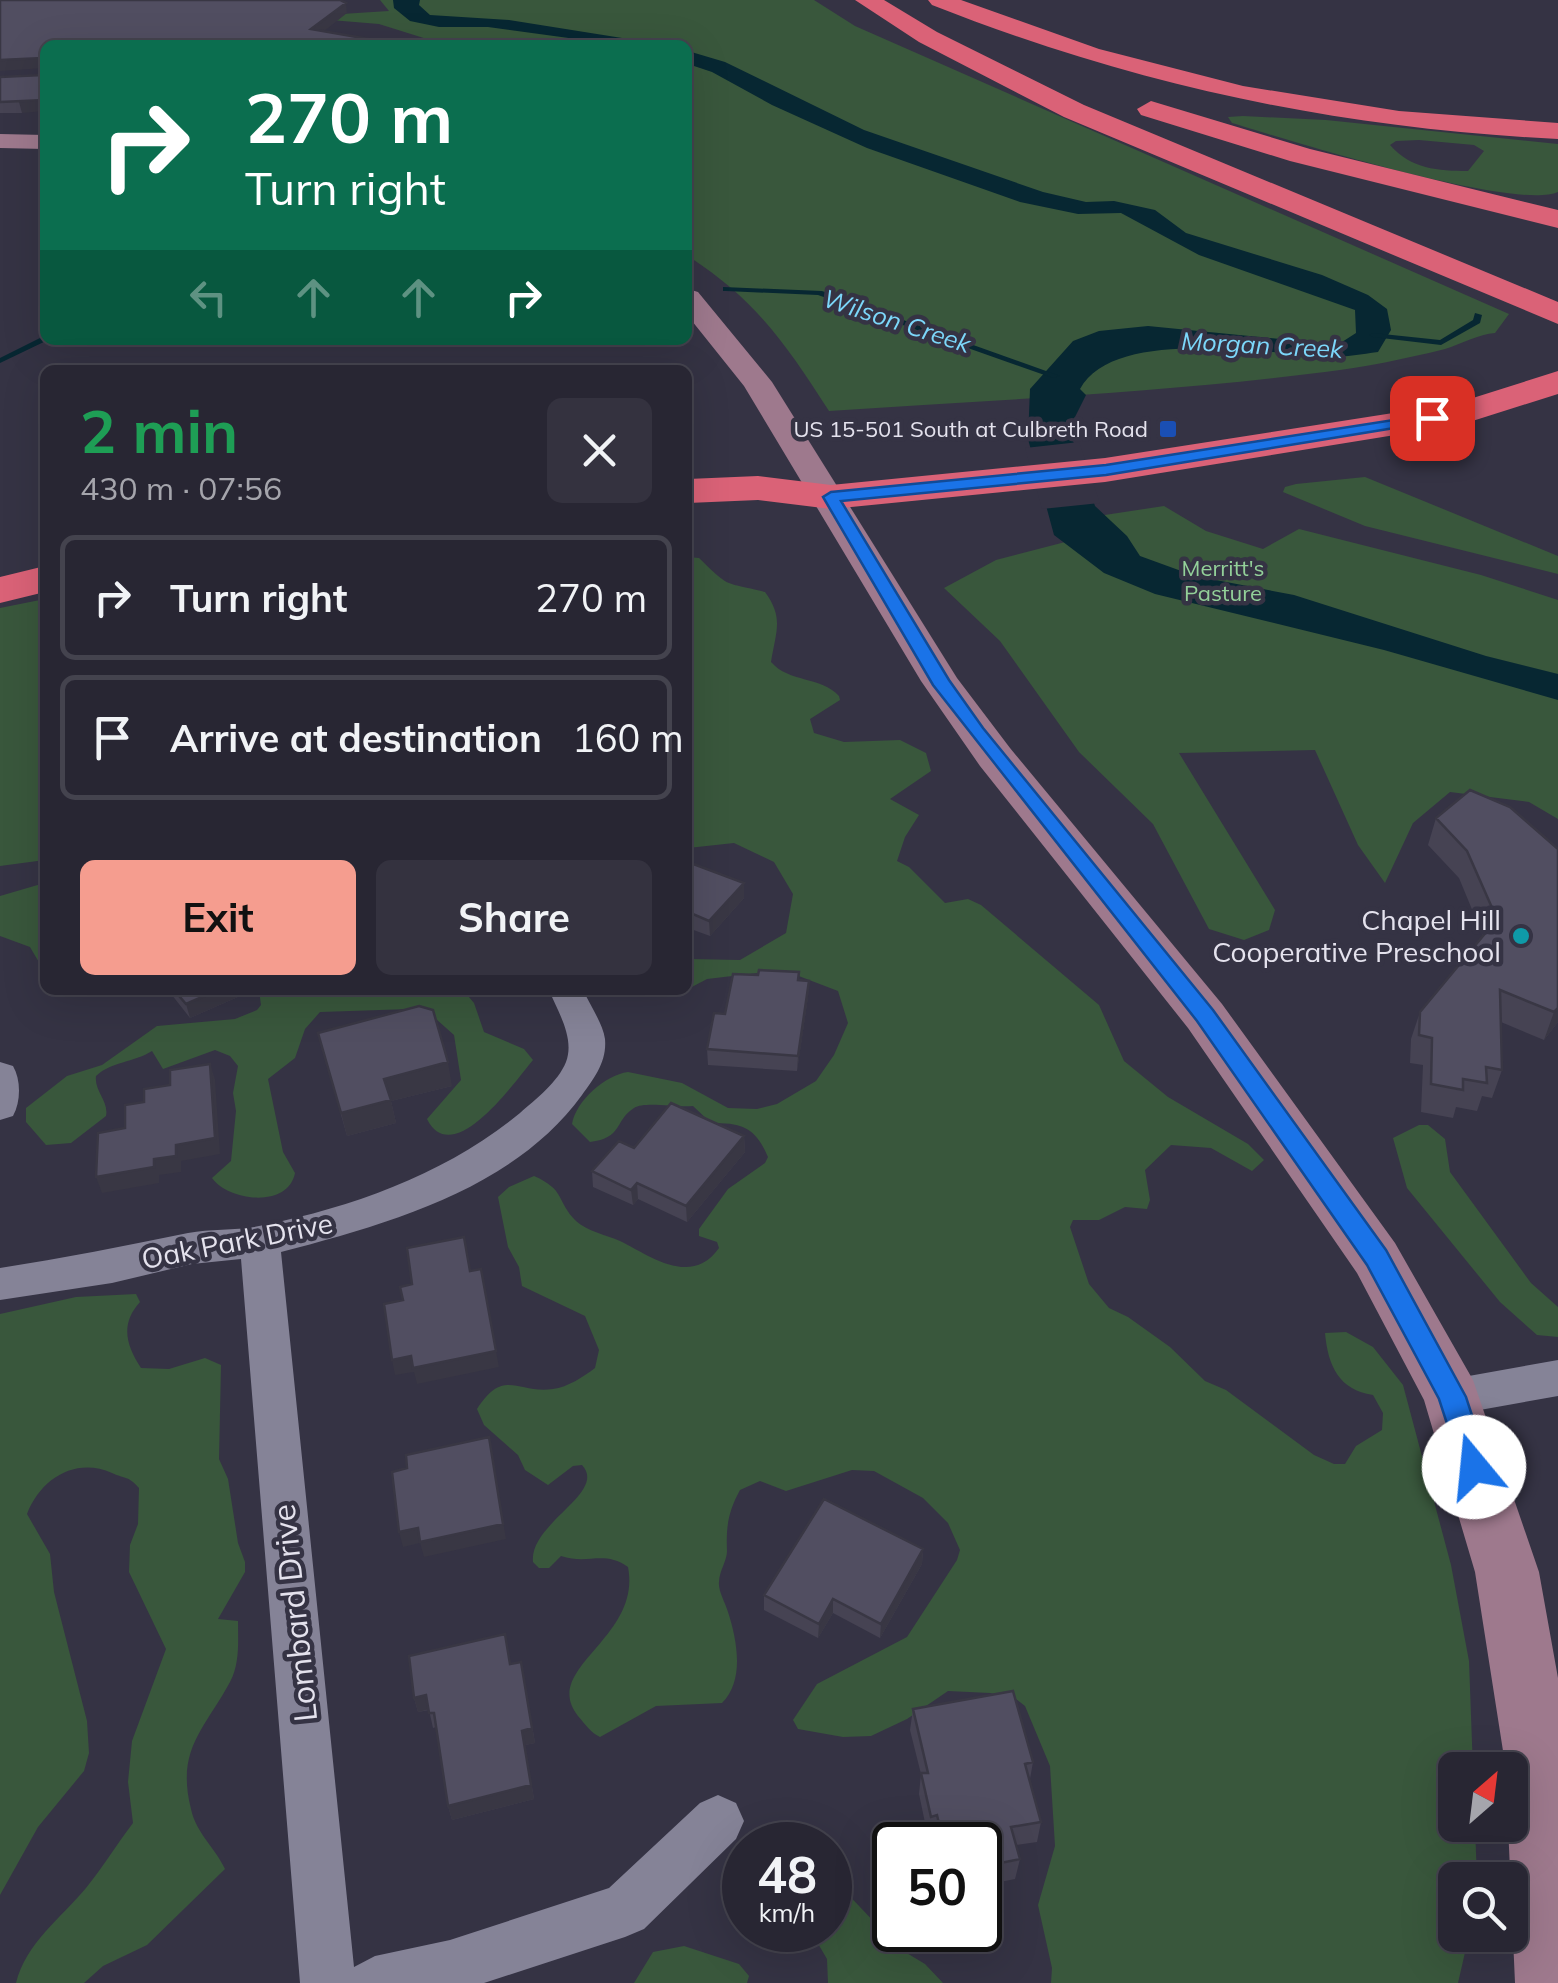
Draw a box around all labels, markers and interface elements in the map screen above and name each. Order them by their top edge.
text: 270 m [245,73,453,161]
icon: right [80,80,210,210]
text: Turn right [245,160,446,216]
icon: left [181,270,236,325]
icon: ahead [286,270,341,325]
icon: ahead [391,270,446,325]
icon: right [496,270,551,325]
water label: Wilson Creek [819,282,976,359]
water label: Morgan Creek [1180,325,1345,364]
pin [1390,376,1475,461]
icon: arrive [1405,391,1460,446]
text: 2 min [80,393,238,468]
button: close [547,398,652,503]
place label: US 15-501 South at Culbreth Road [793,415,1148,443]
marker: US 15-501 South at Culbreth Road [1157,418,1179,440]
text: 430 m · 07:56 [80,468,282,508]
park label: Merritt's Pasture [1182,554,1264,607]
icon: right [85,570,140,625]
text: Turn right [170,574,347,622]
text: 270 m [535,574,647,622]
icon: arrive [85,710,140,765]
text: Arrive at destination [170,714,542,762]
text: 160 m [572,714,684,762]
button: Exit [80,860,356,975]
button: Share [376,860,652,975]
place label: Chapel Hill Cooperative Preschool [1212,902,1501,969]
marker: Chapel Hill Cooperative Preschool [1510,925,1532,947]
street label: Oak Park Drive [138,1205,335,1276]
position arrow [1422,1415,1526,1519]
street label: Lombard Drive [263,1502,325,1724]
north arrow [1438,1752,1528,1842]
map controls [1438,1752,1528,1952]
speed limit sign: 50 [872,1822,1002,1952]
text: 48 [757,1843,817,1906]
button: search [1438,1862,1528,1952]
text: km/h [759,1897,815,1928]

